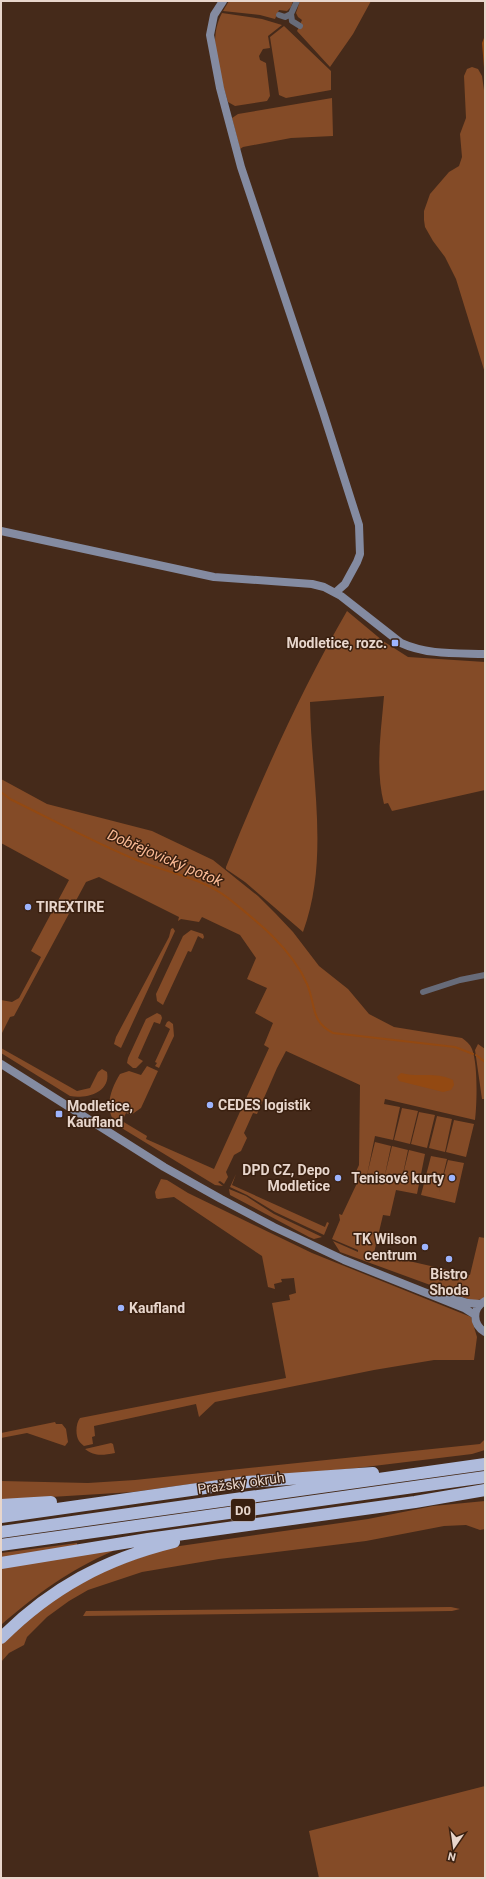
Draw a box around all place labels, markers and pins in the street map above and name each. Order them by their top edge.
place label: Modletice, rozc. [286,635,387,651]
marker: Modletice, rozc. [390,638,400,648]
place label: TIREXTIRE [36,899,104,915]
marker: TIREXTIRE [23,902,33,912]
place label: CEDES logistik [218,1097,311,1113]
place label: Modletice, Kaufland [67,1098,133,1130]
marker: CEDES logistik [205,1100,215,1110]
marker: Modletice, Kaufland [54,1109,64,1119]
place label: DPD CZ, Depo Modletice [242,1162,330,1194]
place label: Tenisové kurty [351,1170,445,1186]
marker: DPD CZ, Depo Modletice [333,1173,343,1183]
marker: Tenisové kurty [447,1173,457,1183]
place label: TK Wilson centrum [353,1231,417,1263]
marker: TK Wilson centrum [420,1242,430,1252]
marker: Bistro Shoda [444,1254,454,1264]
place label: Bistro Shoda [429,1266,469,1298]
place label: Kaufland [129,1300,185,1316]
marker: Kaufland [116,1303,126,1313]

